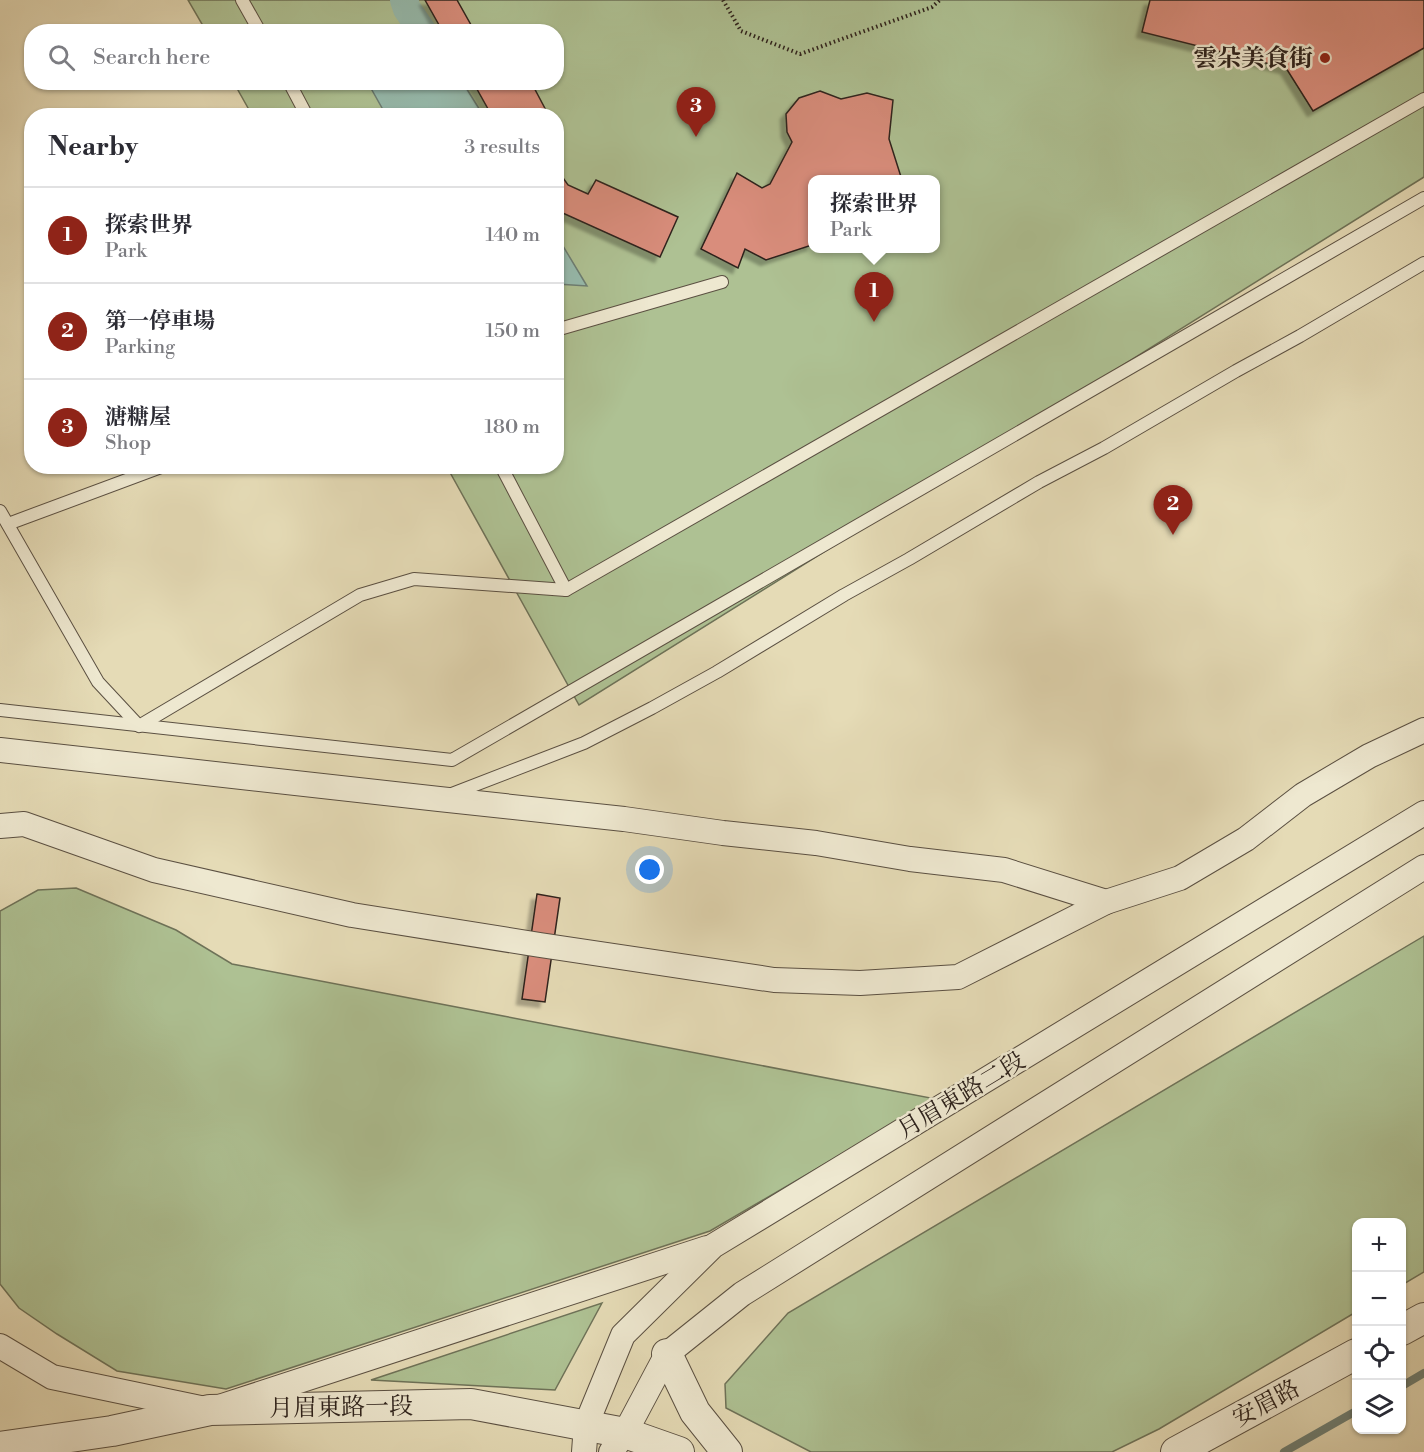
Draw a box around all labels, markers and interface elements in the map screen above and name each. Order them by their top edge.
search box [24,24,564,90]
icon: search [45,41,78,74]
text: Search here [93,44,210,71]
place label: 雲朵美食街 [1193,44,1313,74]
marker: 雲朵美食街 [1318,51,1332,65]
pin: 3 [676,88,716,137]
text: Nearby [48,131,138,163]
text: 3 results [464,135,540,160]
popup [808,175,940,253]
text: 探索世界 [830,191,918,218]
text: 探索世界 [105,212,193,239]
text: Park [830,218,872,243]
text: 1 [63,223,72,248]
text: 140 m [485,223,540,248]
text: Park [105,239,147,264]
pin: 1 [854,272,894,322]
text: 第一停車場 [105,308,215,335]
text: 2 [61,319,74,344]
text: 150 m [485,319,540,344]
text: Parking [105,335,175,360]
text: 溏糖屋 [105,404,171,431]
text: 3 [61,415,74,440]
text: 180 m [485,415,540,440]
text: Shop [105,431,151,456]
pin: 2 [1154,486,1192,535]
your location [635,855,664,884]
street label: 月眉東路二段 [892,1046,1031,1146]
map controls [1352,1218,1406,1434]
button: + [1352,1218,1406,1272]
button: − [1352,1272,1406,1326]
button: locate [1352,1326,1406,1380]
street label: 安眉路 [1228,1374,1305,1434]
button: layers [1352,1380,1406,1434]
street label: 月眉東路一段 [269,1392,413,1424]

